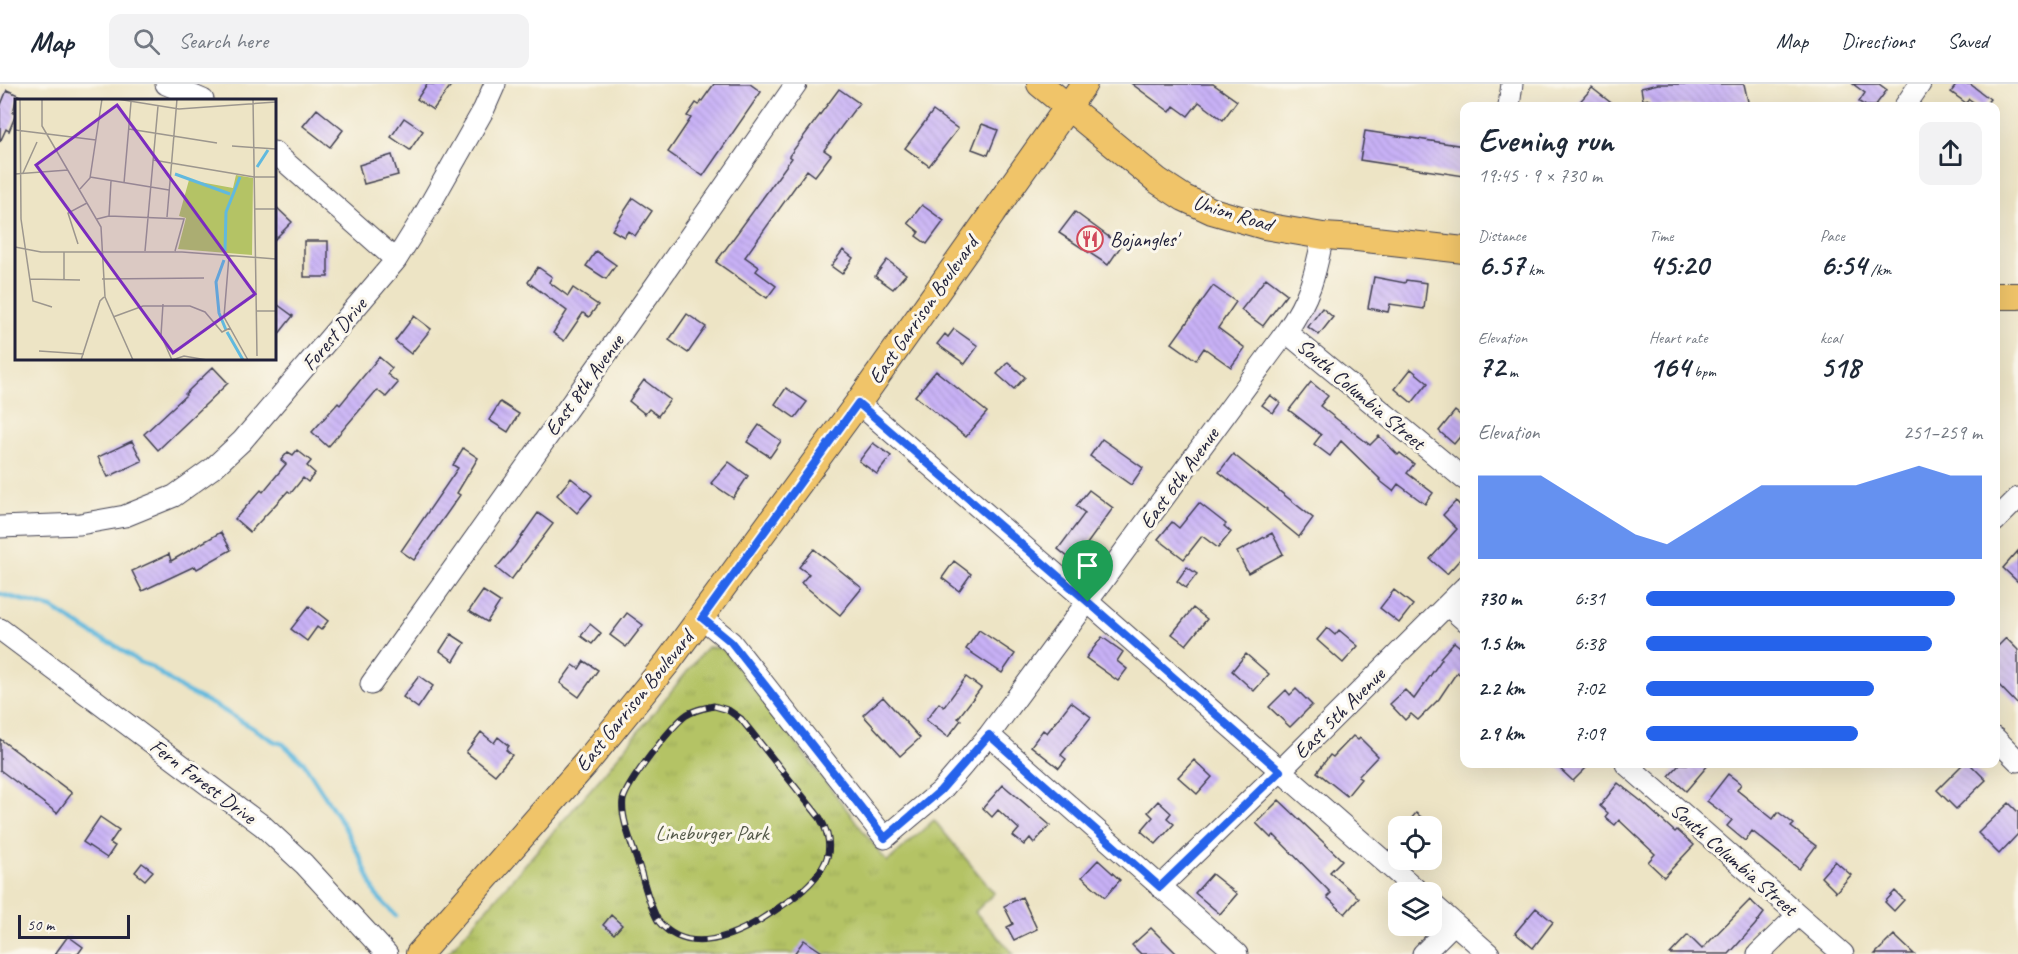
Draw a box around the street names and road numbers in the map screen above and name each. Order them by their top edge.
street label: Union Road [1190,189,1278,238]
street label: East Garrison Boulevard [862,228,986,389]
street label: Forest Drive [296,290,374,376]
street label: East 8th Avenue [539,328,630,441]
street label: South Columbia Street [1292,333,1432,457]
street label: East 6th Avenue [1134,421,1225,534]
street label: East Garrison Boulevard [569,622,701,777]
street label: East 5th Avenue [1288,661,1391,764]
street label: Fern Forest Drive [145,733,262,830]
street label: South Columbia Street [1665,797,1804,922]

